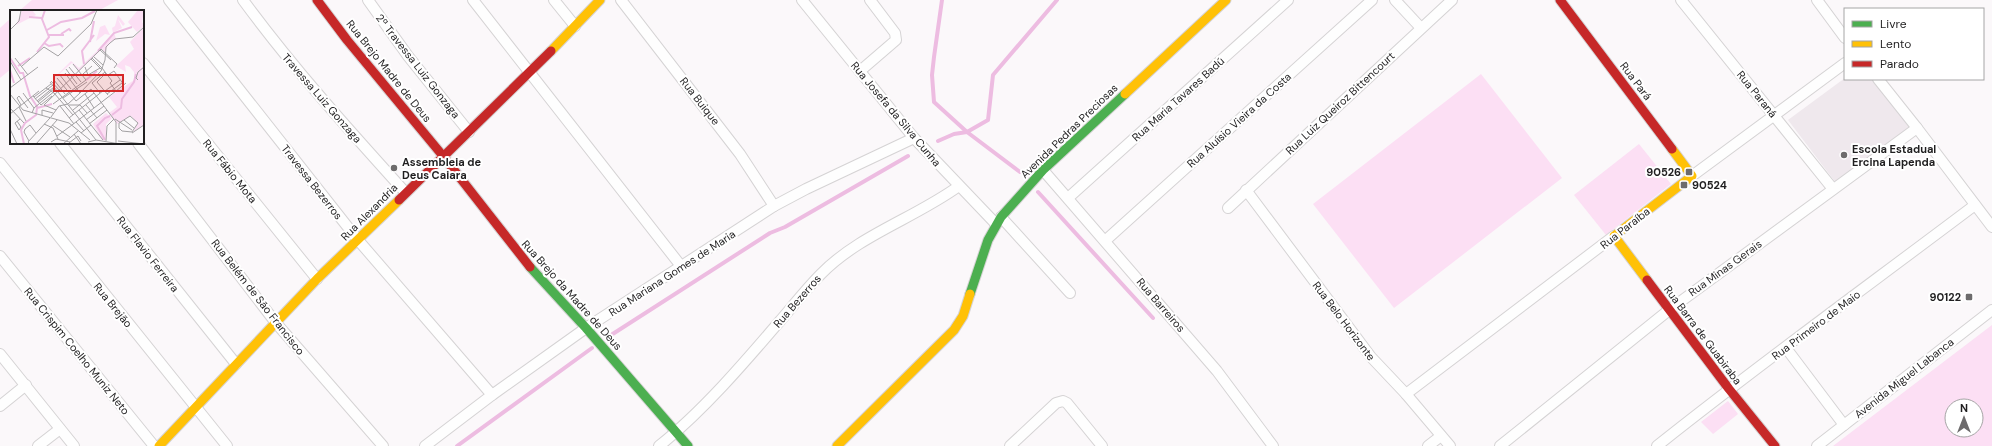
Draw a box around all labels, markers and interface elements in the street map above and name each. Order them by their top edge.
legend [1844,8,1984,80]
inset map [10,10,144,144]
street label: 2ª Travessa Luiz Gonzaga [373,11,463,121]
text: Livre [1880,16,1907,32]
street label: Rua Brejo Madre de Deus [343,17,435,125]
text: Lento [1880,36,1911,52]
street label: Rua Luiz Queiroz Bittencourt [1282,49,1398,157]
street label: Travessa Luiz Gonzaga [279,50,365,146]
street label: Rua Maria Tavares Badú [1129,54,1227,144]
text: Parado [1880,56,1919,72]
street label: Rua Josefa da Silva Cunha [848,59,944,169]
street label: Rua Pará [1617,59,1655,103]
street label: Rua Paraná [1734,68,1780,120]
street label: Rua Aluísio Vieira da Costa [1184,69,1294,171]
street label: Rua Buique [677,74,723,128]
street label: Avenida Pedras Preciosas [1017,81,1121,181]
street label: Rua Fábio Mota [200,136,260,206]
street label: Travessa Bezerros [278,142,346,222]
place label: Escola Estadual Ercina Lapenda [1852,142,1936,169]
marker: Escola Estadual Ercina Lapenda [1839,150,1849,160]
place label: Assembleia de Deus Caiara [402,155,481,182]
marker: Assembleia de Deus Caiara [389,163,399,173]
place label: 90526 [1646,165,1681,179]
marker: 90526 [1684,167,1694,177]
place label: 90524 [1692,178,1727,192]
marker: 90524 [1679,180,1689,190]
street label: Rua Alexandria [338,181,400,243]
street label: Rua Paraíba [1597,204,1653,252]
street label: Rua Flavio Ferreira [114,213,182,295]
street label: Rua Mariana Gomes de Maria [606,227,738,319]
street label: Rua Belém de São Francisco [208,236,308,358]
street label: Rua Brejo da Madre de Deus [519,237,625,353]
street label: Rua Minas Gerais [1686,237,1764,299]
street label: Rua Bezerros [770,272,824,330]
street label: Rua Barreiros [1134,275,1188,335]
street label: Rua Belo Horizonte [1310,279,1378,363]
street label: Rua Brejão [91,280,135,330]
street label: Rua Barra de Guabiraba [1661,283,1745,387]
street label: Rua Crispim Coelho Muniz Neto [21,284,133,418]
street label: Rua Primeiro de Maio [1769,287,1863,363]
place label: 90122 [1930,290,1961,304]
marker: 90122 [1964,292,1974,302]
street label: Avenida Miguel Labanca [1851,335,1957,421]
north arrow [1944,398,1984,438]
text: N [1960,401,1968,415]

